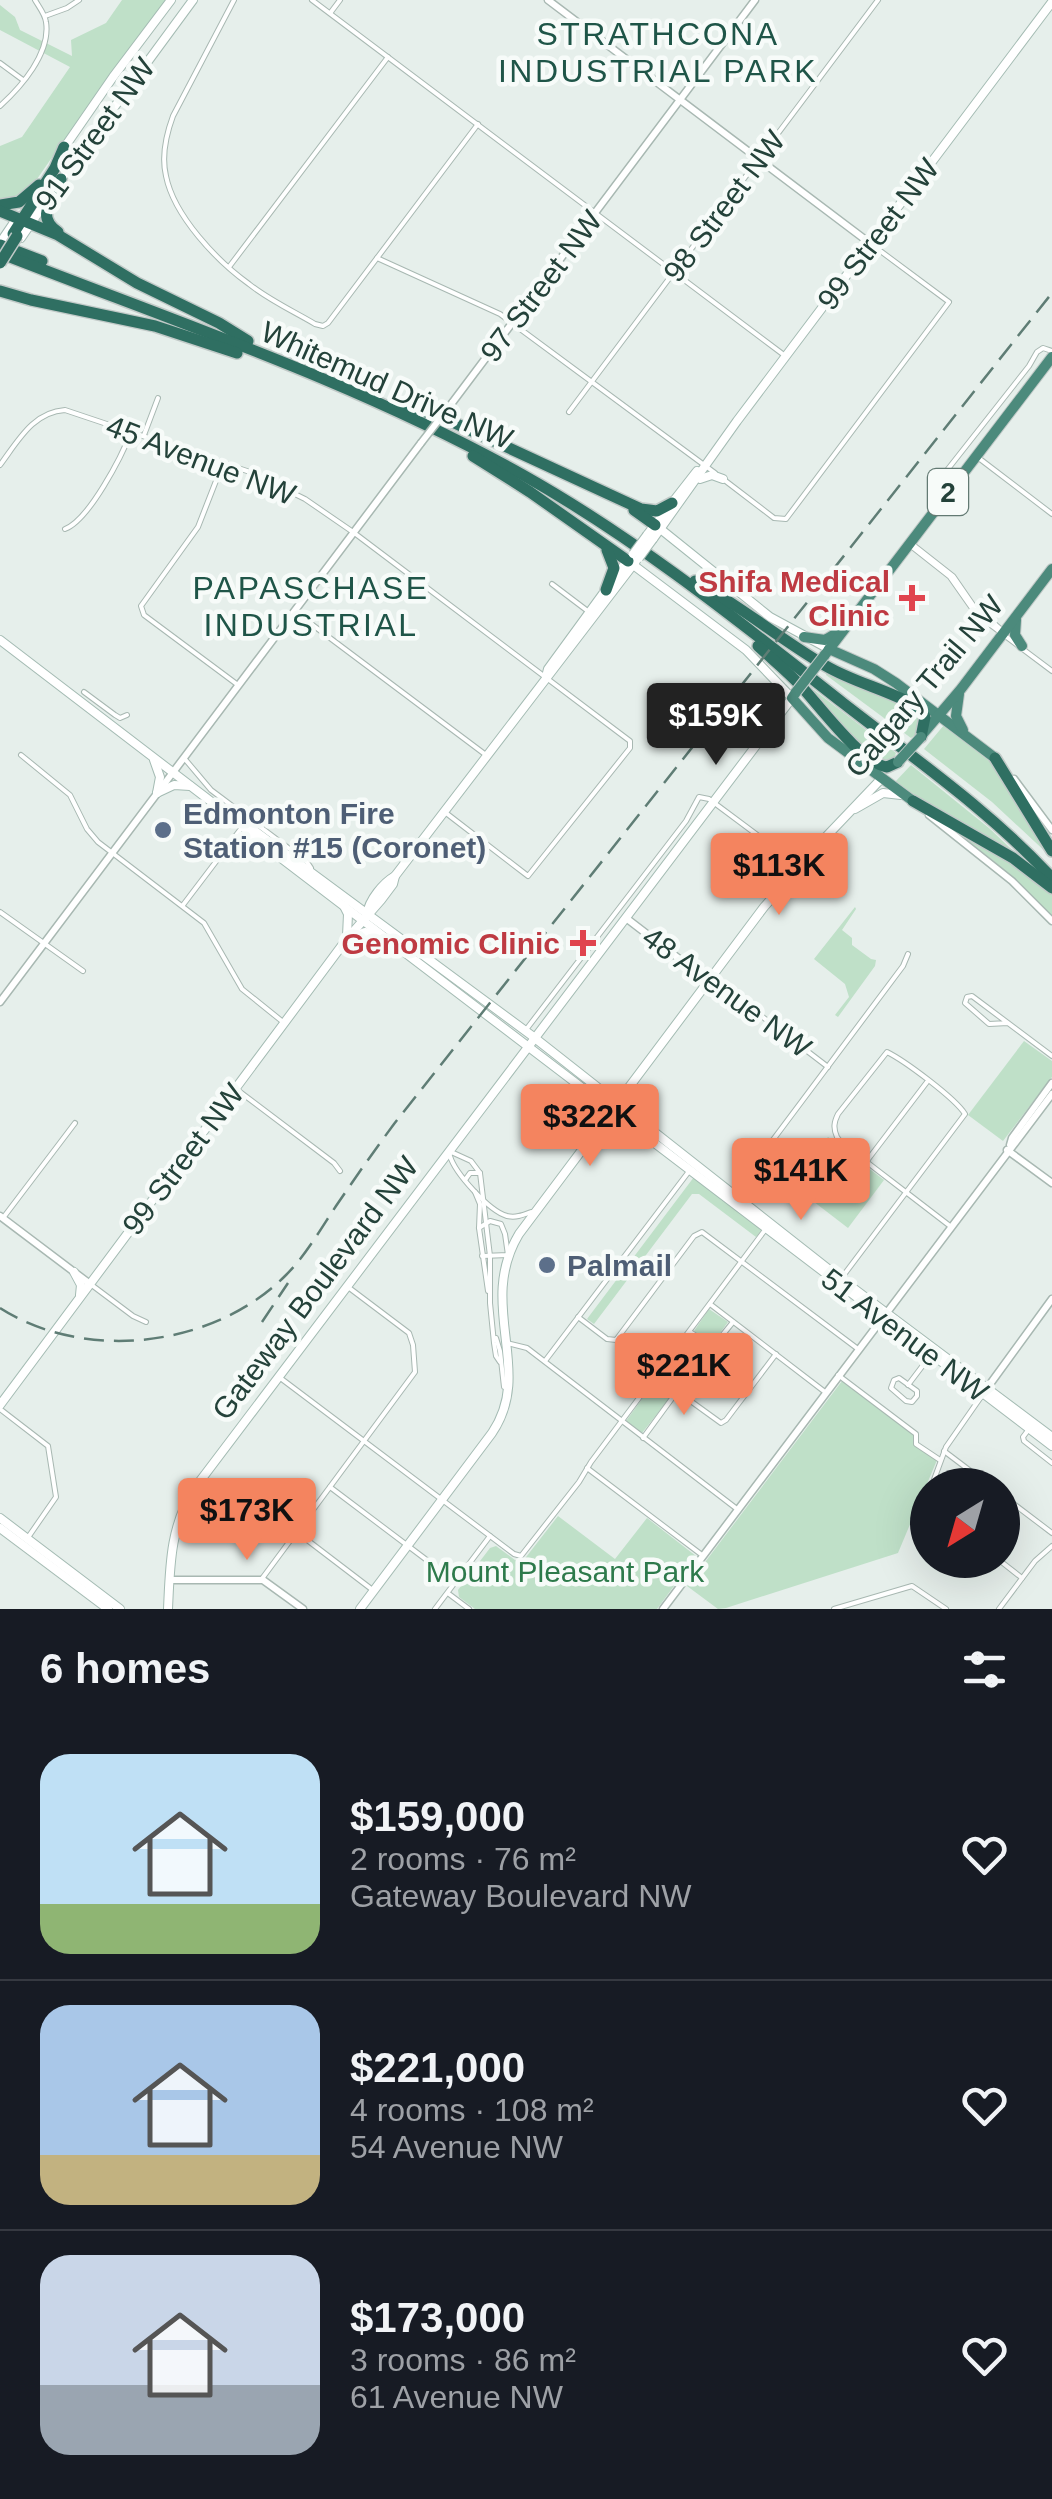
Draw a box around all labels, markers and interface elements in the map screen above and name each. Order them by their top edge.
district label: STRATHCONA INDUSTRIAL PARK [498,16,818,89]
street label: 91 Street NW [29,51,162,217]
street label: 98 Street NW [657,124,792,288]
street label: 99 Street NW [811,152,946,316]
street label: 97 Street NW [474,204,609,368]
street label: Whitemud Drive NW [256,315,518,456]
street label: 45 Avenue NW [102,409,301,511]
road number: 2 [928,469,968,515]
place label: Shifa Medical Clinic [698,565,890,632]
district label: PAPASCHASE INDUSTRIAL [192,570,430,643]
marker: Shifa Medical Clinic [899,585,925,611]
street label: Calgary Trail NW [838,588,1010,783]
pin: $159K [646,683,786,768]
text: $159K [669,697,763,733]
place label: Edmonton Fire Station #15 (Coronet) [183,797,486,864]
marker: Edmonton Fire Station #15 (Coronet) [152,819,174,841]
pin: $113K [709,833,849,918]
text: $113K [733,847,825,883]
street label: 48 Avenue NW [637,920,818,1064]
place label: Genomic Clinic [342,927,560,960]
marker: Genomic Clinic [570,930,596,956]
street label: 99 Street NW [116,1077,251,1241]
pin: $322K [520,1084,660,1169]
text: $322K [543,1098,637,1134]
pin: $141K [731,1138,871,1223]
street label: Gateway Boulevard NW [205,1150,425,1426]
text: $141K [754,1152,848,1188]
place label: Palmail [567,1249,672,1282]
marker: Palmail [536,1254,558,1276]
street label: 51 Avenue NW [815,1262,995,1409]
pin: $221K [614,1333,754,1418]
text: $221K [637,1347,731,1383]
north arrow [910,1468,1020,1578]
map controls [910,1468,1020,1578]
pin: $173K [177,1478,317,1563]
text: $173K [200,1492,294,1528]
park label: Mount Pleasant Park [426,1555,705,1588]
icon: filters [957,1642,1012,1697]
text: 6 homes [40,1645,210,1692]
text: $159,000 [350,1793,525,1840]
icon: home [120,1794,240,1914]
icon: heart [957,1827,1012,1882]
text: 2 rooms · 76 m² [350,1841,576,1877]
text: Gateway Boulevard NW [350,1878,691,1914]
text: $221,000 [350,2044,525,2091]
icon: home [120,2045,240,2165]
icon: heart [957,2078,1012,2133]
text: 4 rooms · 108 m² [350,2092,594,2128]
text: 54 Avenue NW [350,2129,563,2165]
text: $173,000 [350,2294,525,2341]
icon: home [120,2295,240,2415]
icon: heart [957,2328,1012,2383]
text: 3 rooms · 86 m² [350,2342,576,2378]
text: 61 Avenue NW [350,2379,563,2415]

